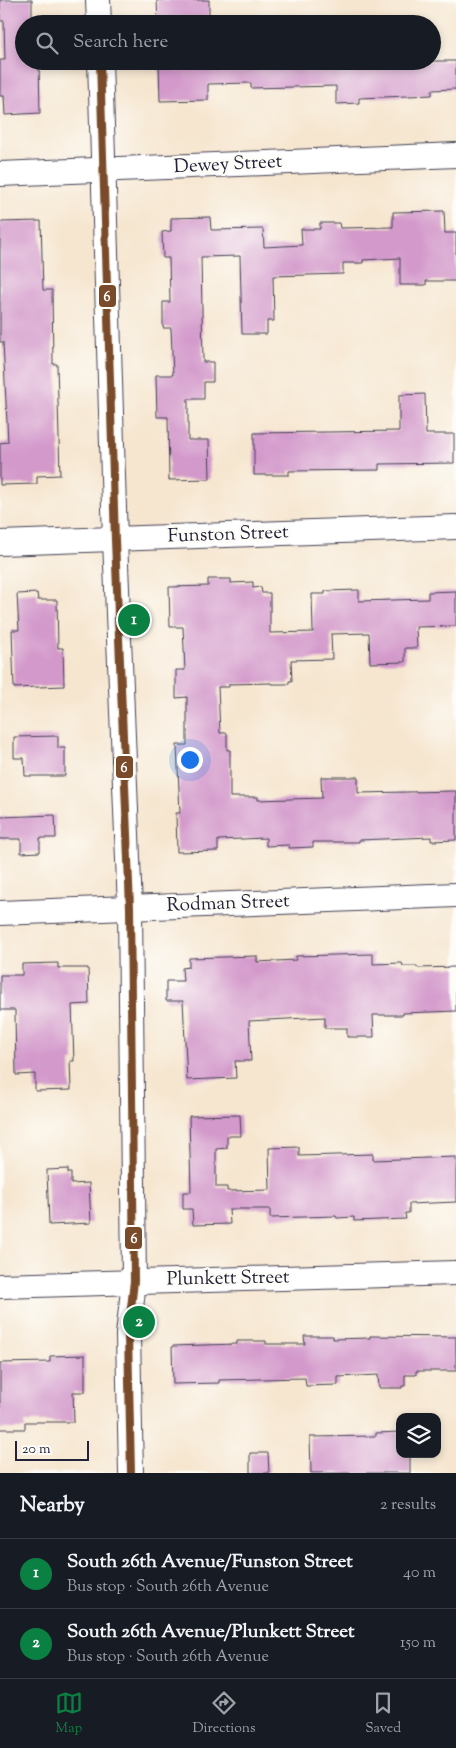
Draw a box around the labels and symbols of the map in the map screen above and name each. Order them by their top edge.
street label: Dewey Street [173,149,283,181]
line badge: 6 [98,284,117,308]
text: 6 [104,288,111,308]
street label: Funston Street [167,519,289,551]
pin: 1 [118,601,150,639]
your location [177,747,203,773]
line badge: 6 [115,755,134,779]
text: 6 [121,759,128,779]
street label: Rodman Street [166,888,290,920]
line badge: 6 [124,1226,143,1250]
text: 6 [131,1230,138,1250]
street label: Plunkett Street [166,1264,290,1294]
pin: 2 [123,1303,155,1341]
scale bar [15,1438,89,1461]

